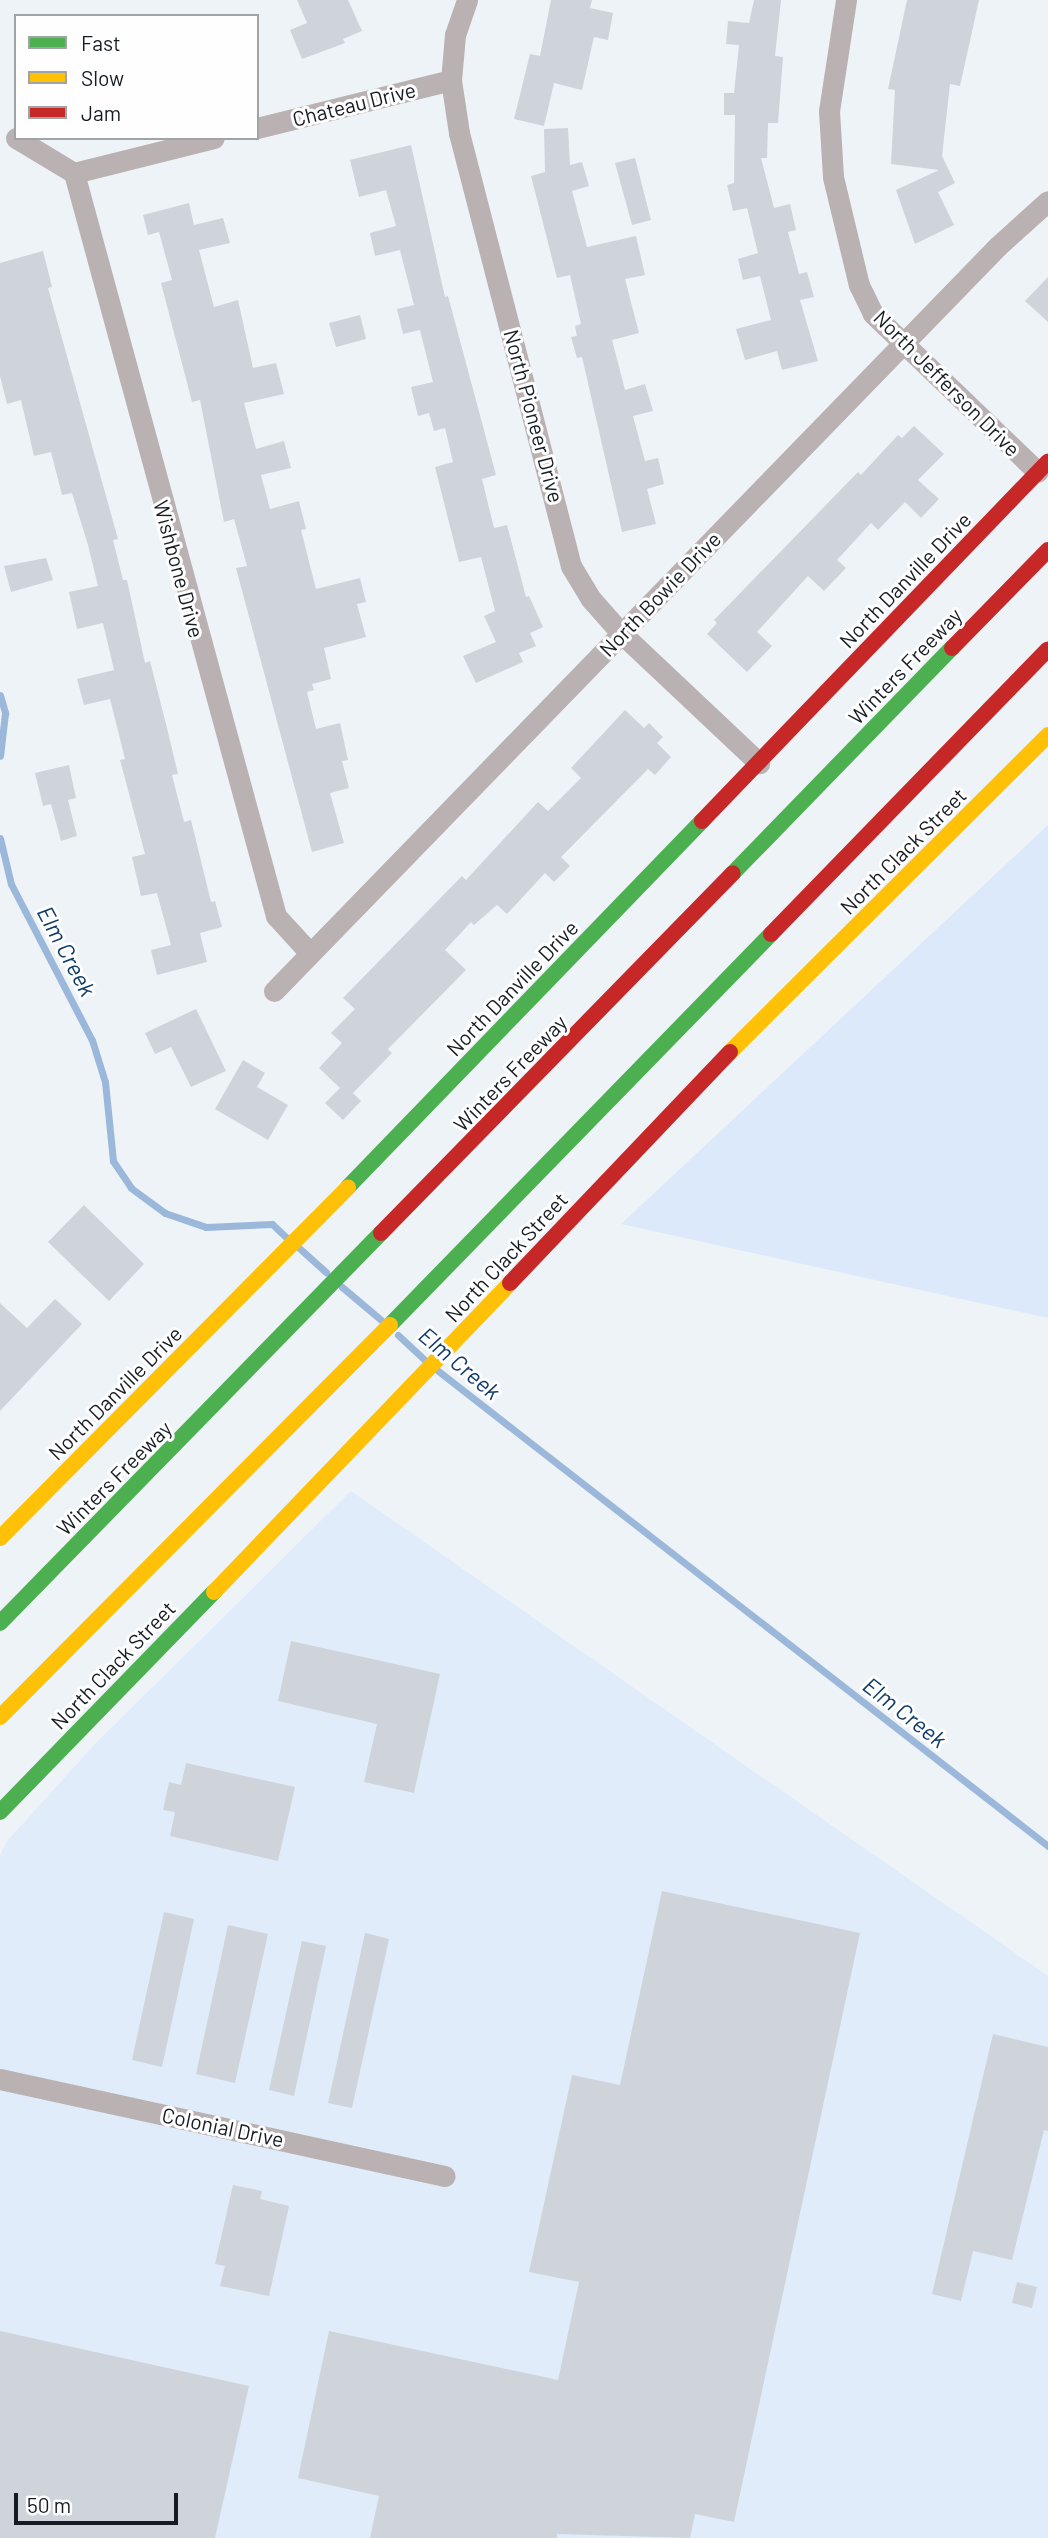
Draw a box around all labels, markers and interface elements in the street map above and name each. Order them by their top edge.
legend [14,14,259,140]
text: Fast [81,30,121,55]
text: Slow [81,65,124,90]
street label: Chateau Drive [290,77,418,131]
text: Jam [81,100,121,125]
street label: North Jefferson Drive [869,305,1025,461]
street label: North Pioneer Drive [499,327,569,505]
street label: Wishbone Drive [149,497,209,641]
street label: North Danville Drive [834,507,976,653]
street label: North Bowie Drive [594,526,726,662]
street label: Winters Freeway [843,603,967,729]
street label: North Clack Street [835,783,971,919]
water label: Elm Creek [32,901,102,1001]
street label: North Danville Drive [441,915,583,1061]
street label: Winters Freeway [448,1010,572,1136]
street label: North Clack Street [439,1187,573,1327]
street label: North Danville Drive [43,1321,187,1465]
water label: Elm Creek [414,1321,506,1405]
street label: Winters Freeway [51,1415,177,1541]
street label: North Clack Street [46,1596,180,1734]
water label: Elm Creek [858,1671,952,1753]
street label: Colonial Drive [160,2102,286,2152]
scale bar [18,2478,182,2522]
text: 50 m [27,2492,71,2517]

